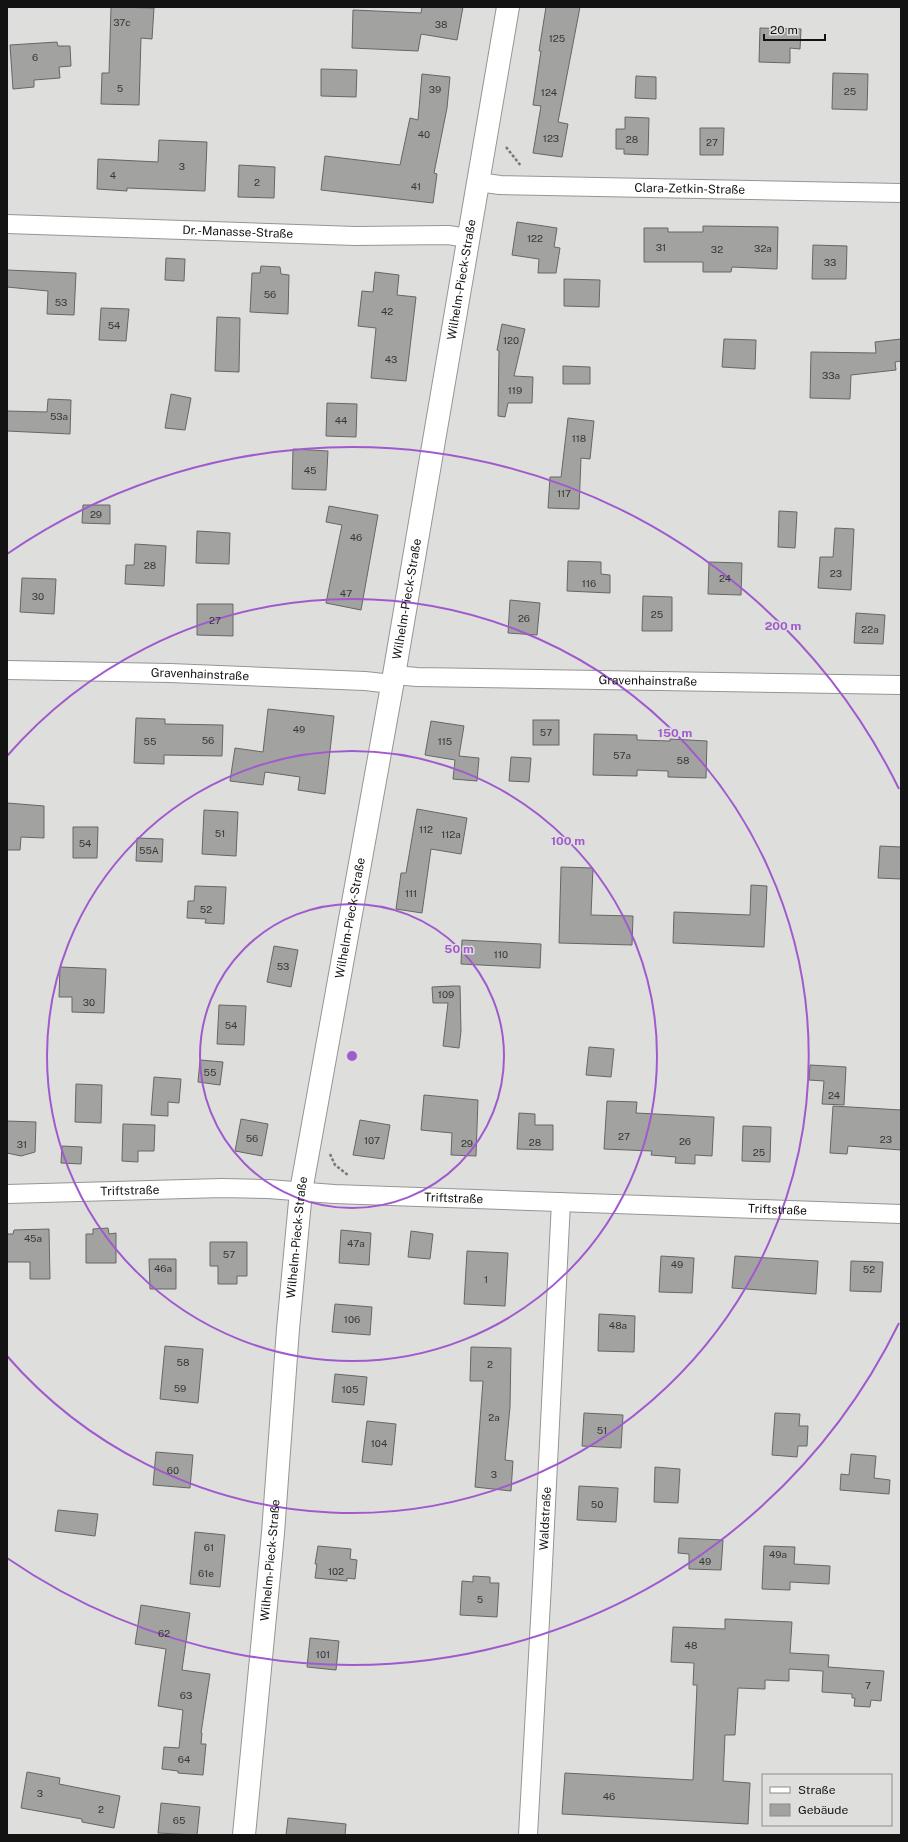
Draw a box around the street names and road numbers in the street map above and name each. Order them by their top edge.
street label: Clara-Zetkin-Straße [634,181,746,197]
street label: Wilhelm-Pieck-Straße [444,218,479,341]
street label: Dr.-Manasse-Straße [182,223,294,241]
street label: Wilhelm-Pieck-Straße [390,537,424,660]
street label: Gravenhainstraße [151,666,250,683]
street label: Gravenhainstraße [599,673,697,689]
street label: Wilhelm-Pieck-Straße [332,856,368,979]
street label: Wilhelm-Pieck-Straße [284,1175,311,1299]
street label: Triftstraße [100,1183,160,1198]
street label: Triftstraße [424,1190,484,1206]
street label: Triftstraße [748,1202,807,1218]
street label: Waldstraße [537,1486,554,1551]
street label: Wilhelm-Pieck-Straße [258,1499,282,1622]

